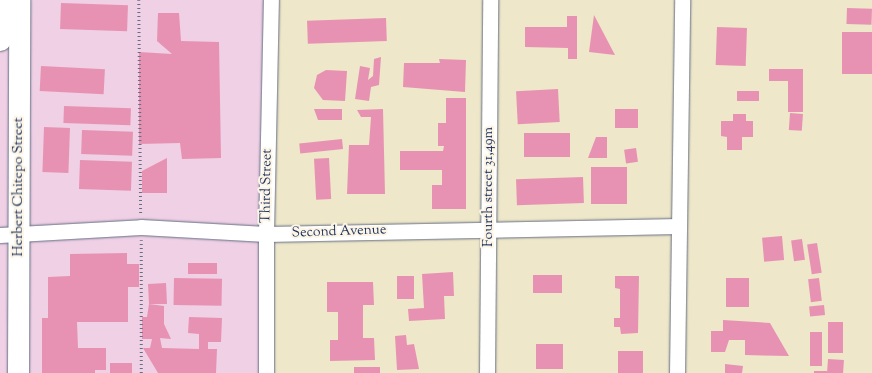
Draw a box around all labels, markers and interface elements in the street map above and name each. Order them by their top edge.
street label: Herbert Chitepo Street [11,117,27,257]
street label: Fourth street 31,49m [481,127,497,247]
street label: Third Street [258,149,276,223]
street label: Second Avenue [291,222,387,242]

